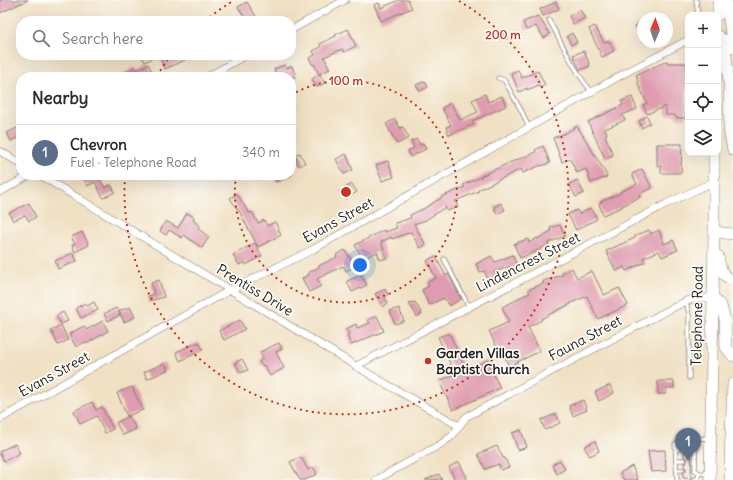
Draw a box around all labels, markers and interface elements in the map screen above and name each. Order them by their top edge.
north arrow [637,12,673,48]
map controls [685,12,721,156]
button: + [685,12,721,48]
search box [16,16,296,60]
icon: search [30,27,52,49]
text: 200 m [485,27,521,42]
text: Search here [62,29,143,48]
button: − [685,48,721,84]
text: 100 m [329,73,363,88]
button: locate [685,84,721,120]
text: Nearby [32,87,88,109]
button: layers [685,120,721,156]
text: Chevron [70,135,127,154]
text: 1 [42,144,48,161]
text: 340 m [242,144,280,161]
text: Fuel · Telephone Road [70,154,197,171]
centre of rings [339,185,353,199]
street label: Evans Street [300,193,377,247]
street label: Lindencrest Street [473,228,583,296]
your location [350,255,370,275]
street label: Prentiss Drive [213,260,297,320]
street label: Telephone Road [687,266,707,366]
street label: Fauna Street [545,311,625,365]
place label: Garden Villas Baptist Church [436,344,530,378]
street label: Evans Street [16,347,93,401]
marker: Garden Villas Baptist Church [423,356,433,366]
pin: 1 [675,428,701,461]

